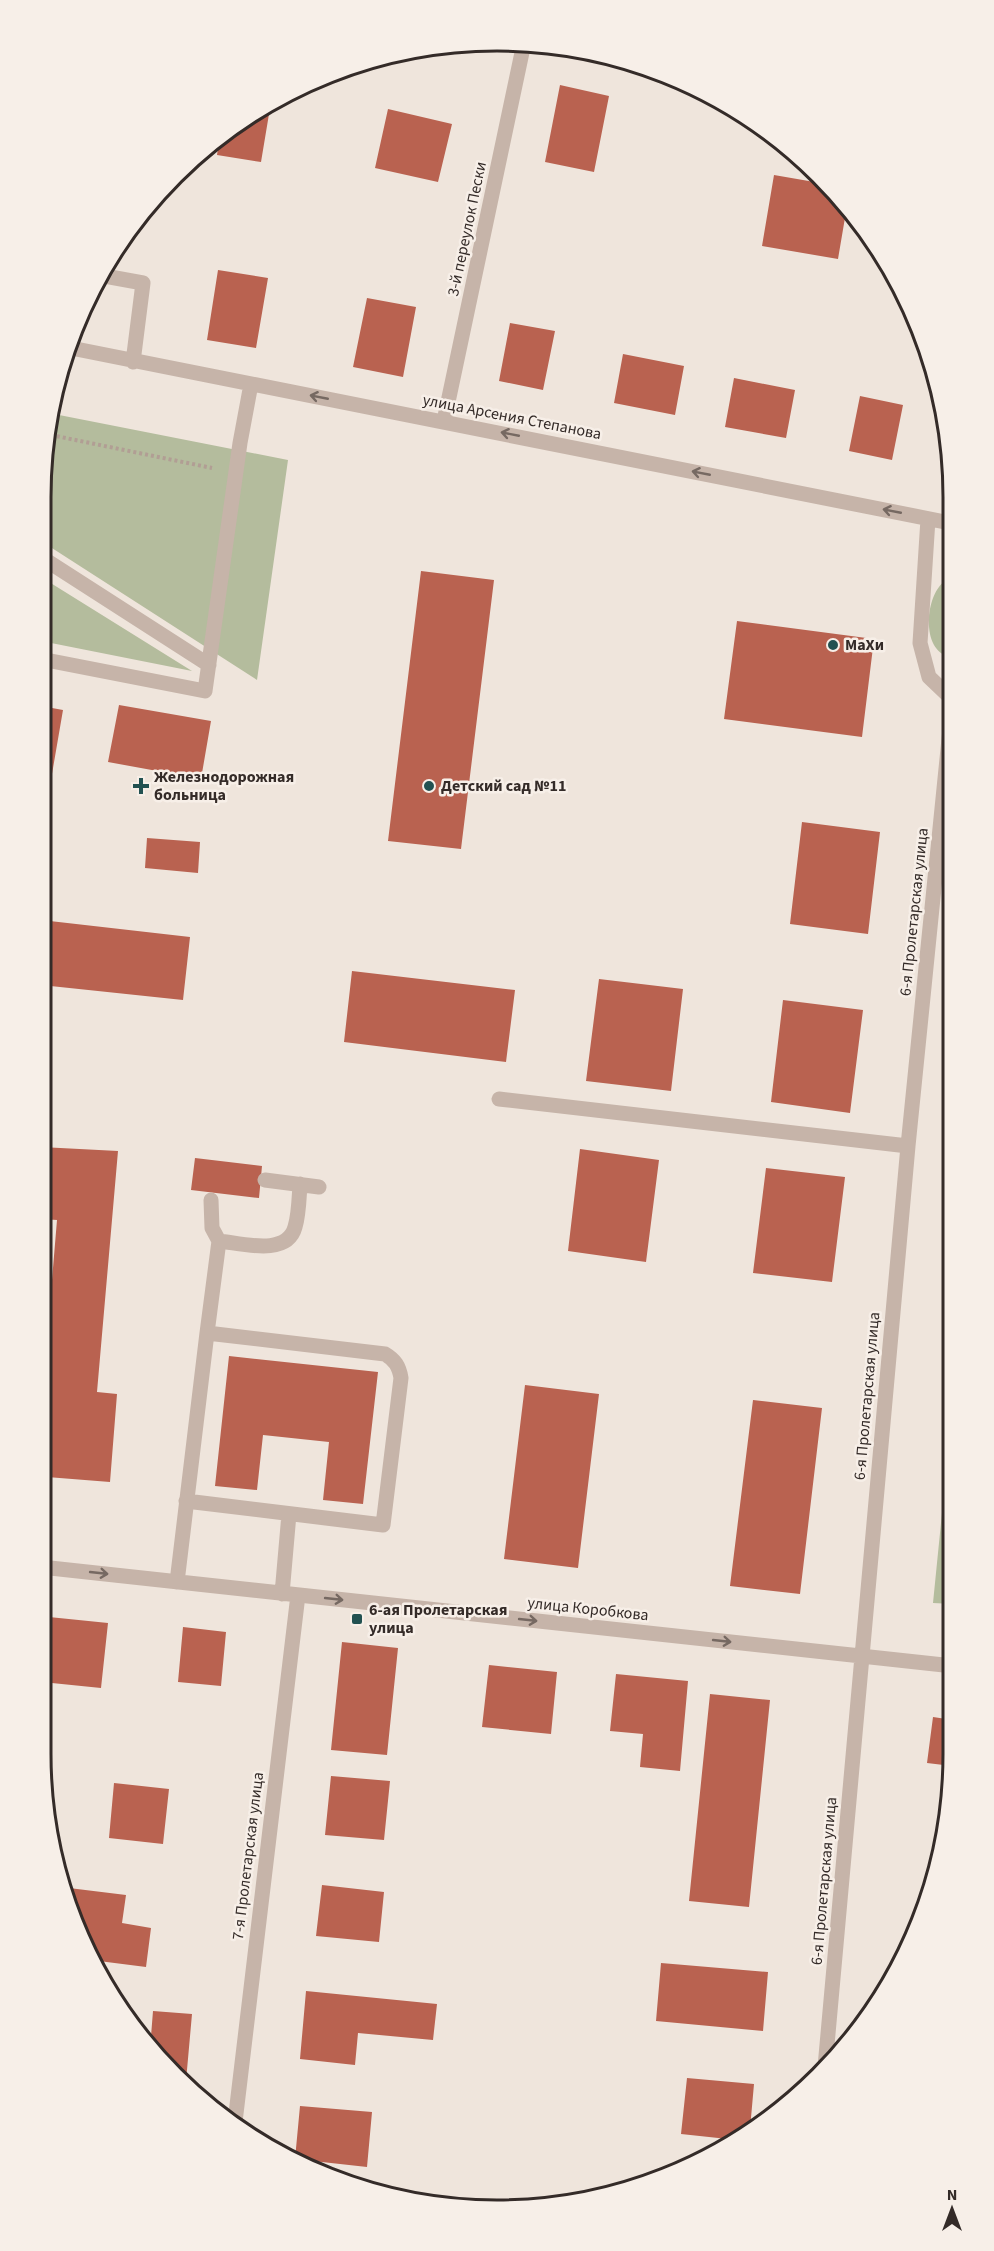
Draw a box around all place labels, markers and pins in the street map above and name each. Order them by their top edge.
place label: МаХи [845,634,884,656]
marker: МаХи [826,638,840,652]
place label: Железнодорожная больница [154,766,294,806]
place label: Детский сад №11 [441,775,566,797]
marker: Железнодорожная больница [132,777,150,795]
marker: Детский сад №11 [422,779,436,793]
place label: 6-ая Пролетарская улица [369,1599,507,1639]
marker: 6-ая Пролетарская улица [350,1612,364,1626]

